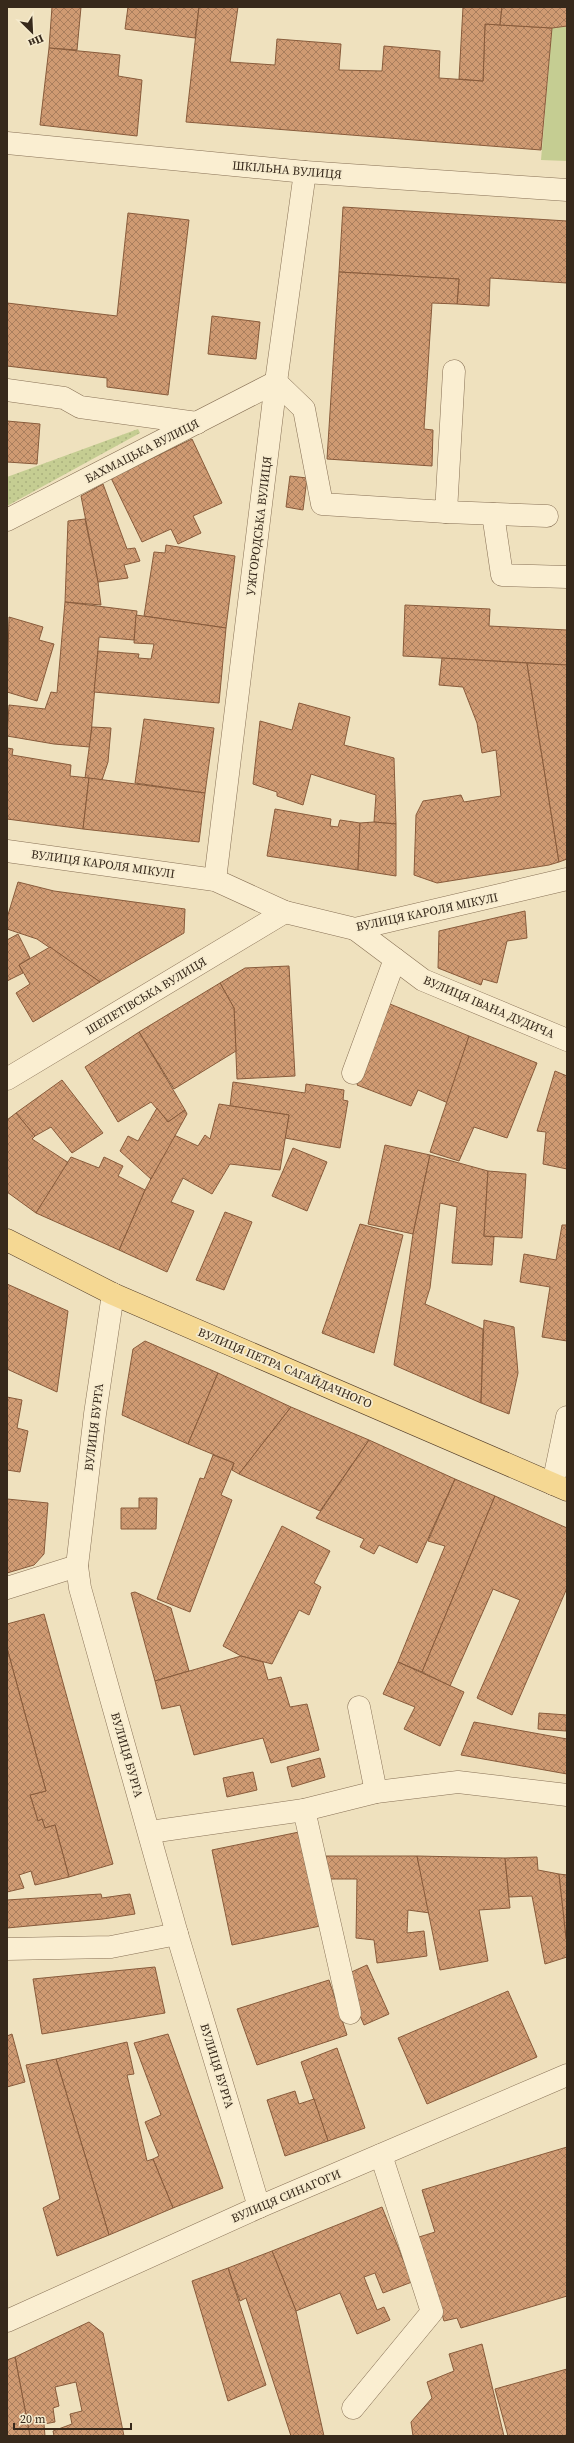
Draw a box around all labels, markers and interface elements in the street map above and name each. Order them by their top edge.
north arrow [12,12,52,52]
text: Пн [26,31,46,51]
street label: ШКІЛЬНА ВУЛИЦЯ [232,157,343,183]
street label: БАХМАЦЬКА ВУЛИЦЯ [82,415,202,487]
street label: УЖГОРОДСЬКА ВУЛИЦЯ [243,455,276,597]
street label: ВУЛИЦЯ КАРОЛЯ МІКУЛІ [30,846,176,882]
street label: ВУЛИЦЯ КАРОЛЯ МІКУЛІ [355,889,499,935]
street label: ШЕПЕТІВСЬКА ВУЛИЦЯ [83,953,210,1038]
street label: ВУЛИЦЯ ІВАНА ДУДИЧА [421,972,557,1042]
street label: ВУЛИЦЯ ПЕТРА САГАЙДАЧНОГО [196,1324,374,1412]
street label: ВУЛИЦЯ БУРГА [81,1382,107,1472]
street label: ВУЛИЦЯ БУРГА [107,1710,147,1800]
street label: ВУЛИЦЯ БУРГА [196,2022,238,2110]
street label: ВУЛИЦЯ СИНАГОГИ [229,2165,344,2226]
scale bar [14,2405,131,2431]
text: 20 m [20,2411,46,2427]

